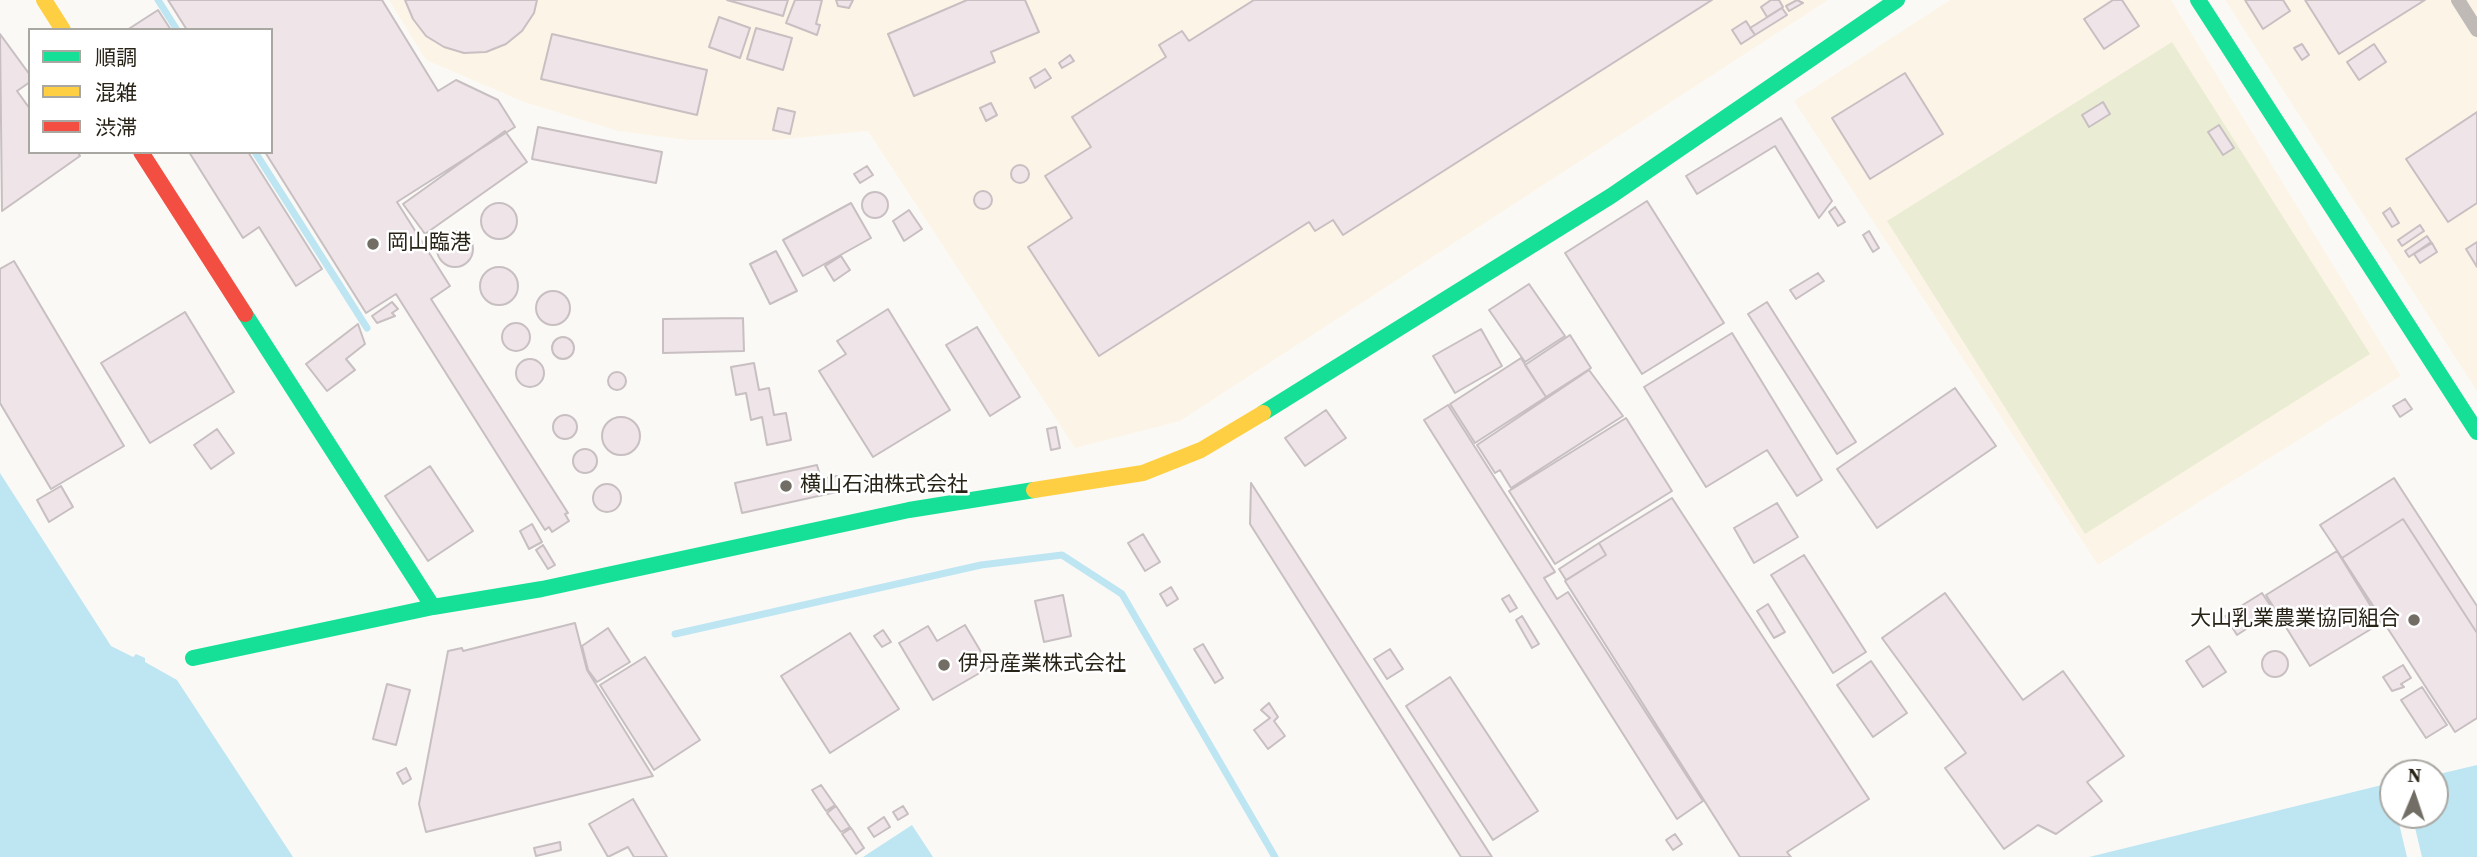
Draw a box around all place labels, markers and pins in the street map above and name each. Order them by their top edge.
place label: 岡山臨港 [387,231,471,257]
marker: 岡山臨港 [365,236,381,252]
place label: 横山石油株式会社 [800,473,968,499]
marker: 横山石油株式会社 [778,478,794,494]
place label: 大山乳業農業協同組合 [2190,607,2400,633]
marker: 大山乳業農業協同組合 [2406,612,2422,628]
place label: 伊丹産業株式会社 [958,652,1126,678]
marker: 伊丹産業株式会社 [936,657,952,673]

